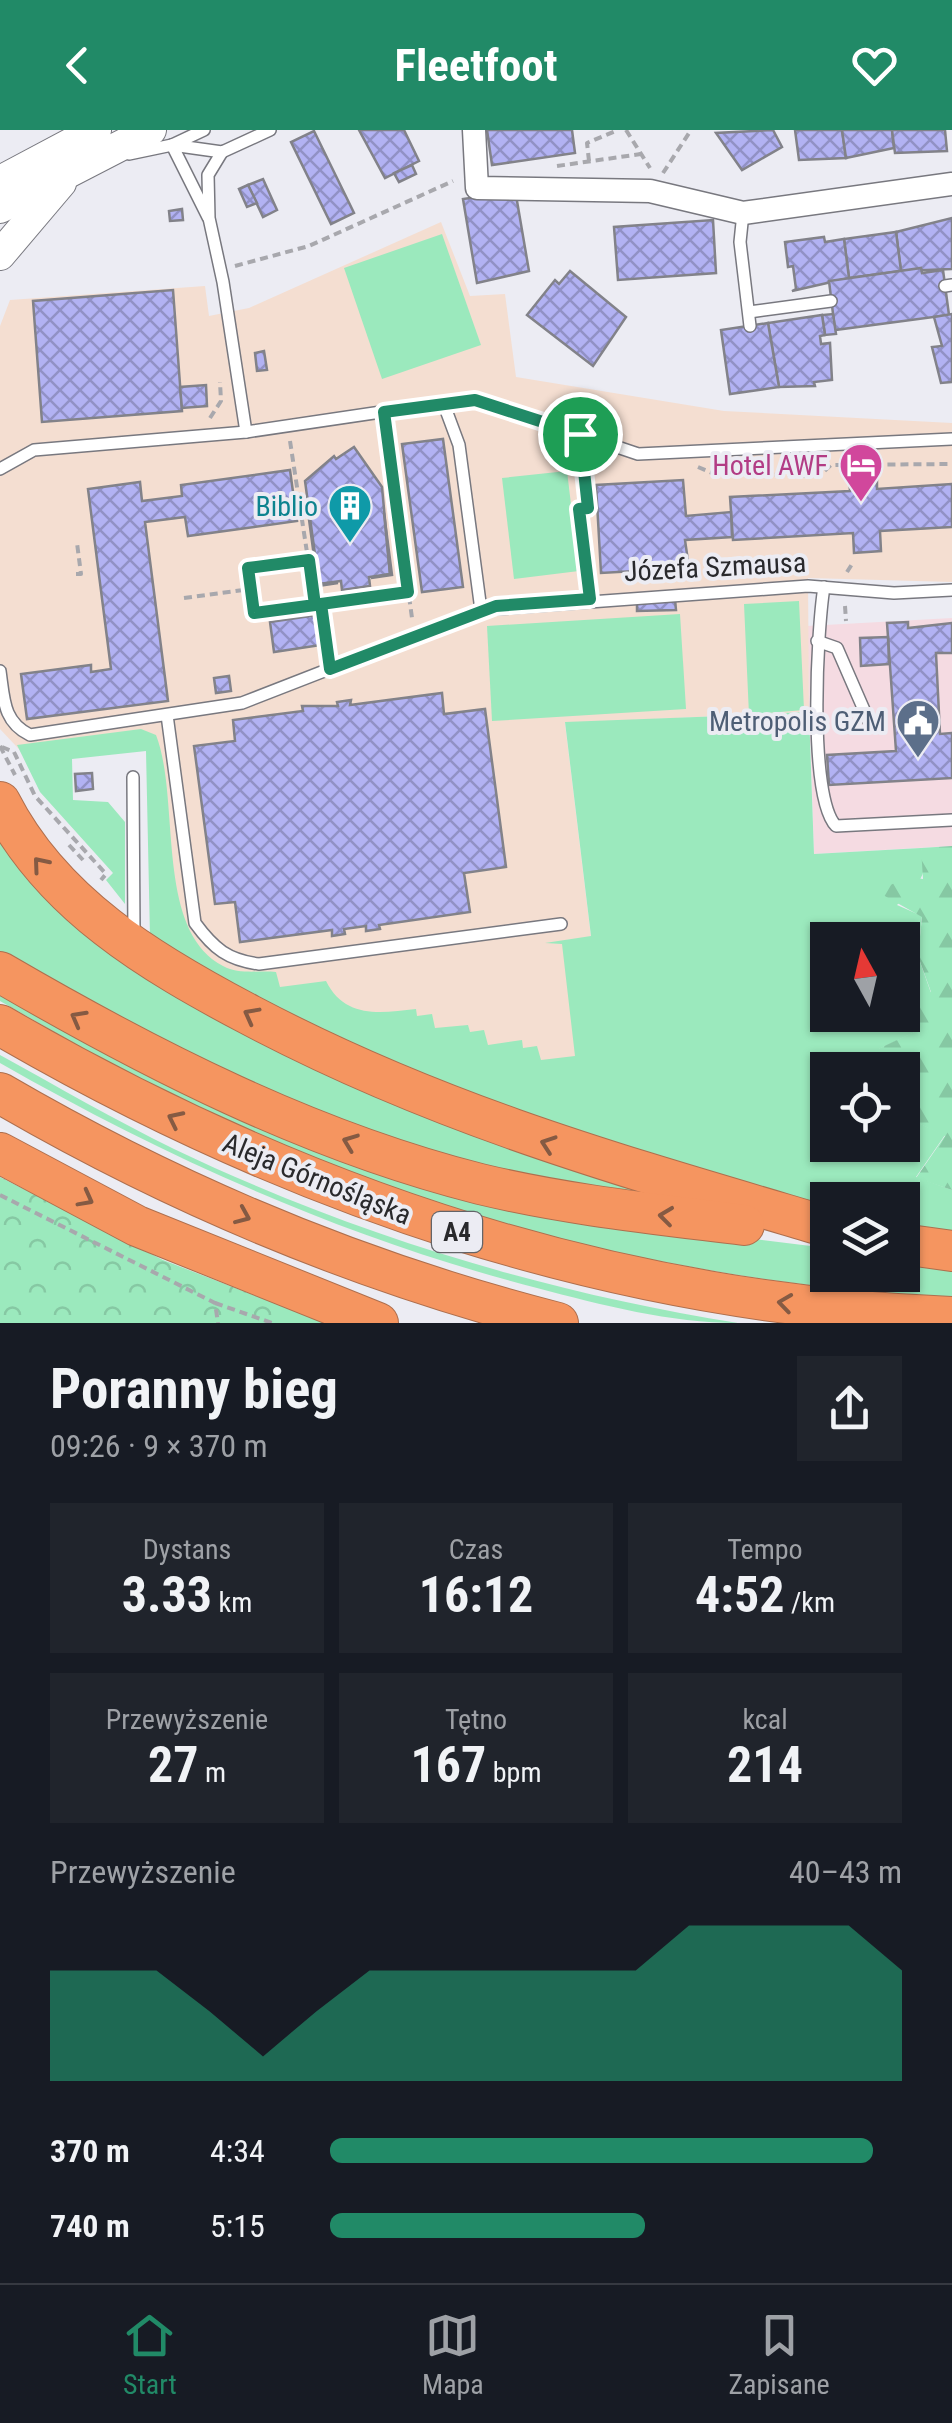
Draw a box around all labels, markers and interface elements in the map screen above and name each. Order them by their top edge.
icon: back [50,38,105,93]
icon: heart [847,38,902,93]
text: Fleetfoot [395,39,557,92]
pin [538,392,623,477]
icon: arrive [553,407,608,462]
hotel icon: Hotel AWF [838,442,884,503]
place label: Hotel AWF [712,449,828,482]
building icon: Biblio [327,483,373,544]
place label: Biblio [256,490,318,523]
street label: Józefa Szmausa [623,546,807,588]
public building icon: Metropolis GZM [895,698,941,759]
place label: Metropolis GZM [709,705,886,738]
one-way arrow [34,858,52,876]
north arrow [810,922,920,1032]
map controls [810,922,920,1292]
one-way arrow [243,1008,261,1028]
one-way arrow [71,1010,89,1030]
button: locate [810,1052,920,1162]
one-way arrow [167,1112,185,1132]
street label: Aleja Górnośląska [218,1126,416,1232]
one-way arrow [342,1134,360,1154]
one-way arrow [541,1135,558,1156]
button: layers [810,1182,920,1292]
one-way arrow [75,1187,93,1206]
one-way arrow [233,1204,251,1224]
one-way arrow [657,1206,673,1227]
road number: A4 [432,1212,482,1252]
one-way arrow [777,1293,793,1314]
button: share [797,1356,902,1461]
text: Poranny bieg [50,1357,338,1421]
text: 09:26 · 9 × 370 m [50,1427,268,1465]
text: Dystans [143,1533,231,1566]
text: Czas [449,1533,503,1566]
text: Tempo [727,1533,803,1566]
text: 3.33 [122,1566,212,1624]
text: 16:12 [419,1566,533,1624]
text: 4:52 [695,1566,784,1624]
text: km [212,1586,252,1619]
text: /km [784,1586,835,1619]
text: Przewyższenie [106,1703,268,1736]
text: Tętno [445,1703,507,1736]
text: kcal [742,1703,788,1736]
text: 27 [148,1736,199,1794]
text: 167 [411,1736,486,1794]
text: 214 [727,1736,803,1794]
text: m [199,1756,226,1789]
text: bpm [486,1756,541,1789]
text: Przewyższenie [50,1853,236,1891]
text: 40–43 m [789,1853,902,1891]
text: 370 m [50,2132,130,2170]
text: 4:34 [210,2132,265,2170]
text: 740 m [50,2207,130,2245]
text: 5:15 [210,2207,265,2245]
tab: Start [122,2308,177,2401]
tab: Mapa [422,2308,484,2401]
tab: Zapisane [728,2308,830,2401]

